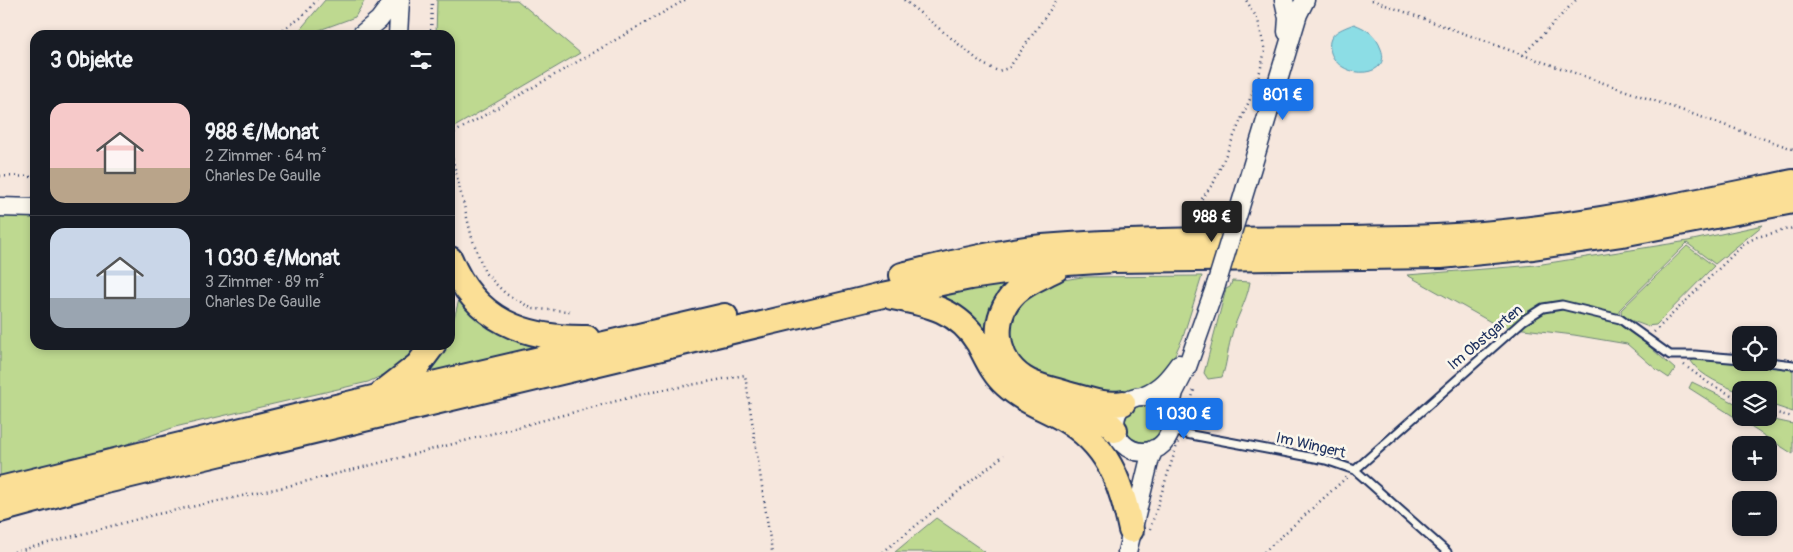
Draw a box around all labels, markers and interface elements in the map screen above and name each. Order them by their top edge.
icon: filters [407,46,435,74]
text: 3 Objekte [50,47,133,74]
pin: 801 € [1248,78,1318,121]
text: 801 € [1263,85,1303,105]
text: 988 €/Monat [205,119,319,146]
icon: home [90,123,150,183]
text: 2 Zimmer · 64 m² [205,146,327,166]
text: Charles De Gaulle [205,166,321,186]
pin: 988 € [1177,200,1247,243]
text: 988 € [1193,207,1231,227]
text: 1 030 €/Monat [205,245,340,272]
icon: home [90,248,150,308]
text: 3 Zimmer · 89 m² [205,272,324,292]
text: Charles De Gaulle [205,292,321,312]
street label: Im Obstgarten [1444,301,1527,374]
map controls [1732,326,1777,536]
button: locate [1732,326,1777,371]
button: layers [1732,381,1777,426]
pin: 1 030 € [1138,398,1230,440]
text: 1 030 € [1157,404,1211,424]
street label: Im Wingert [1274,428,1349,463]
button: + [1732,436,1777,481]
button: − [1732,491,1777,536]

